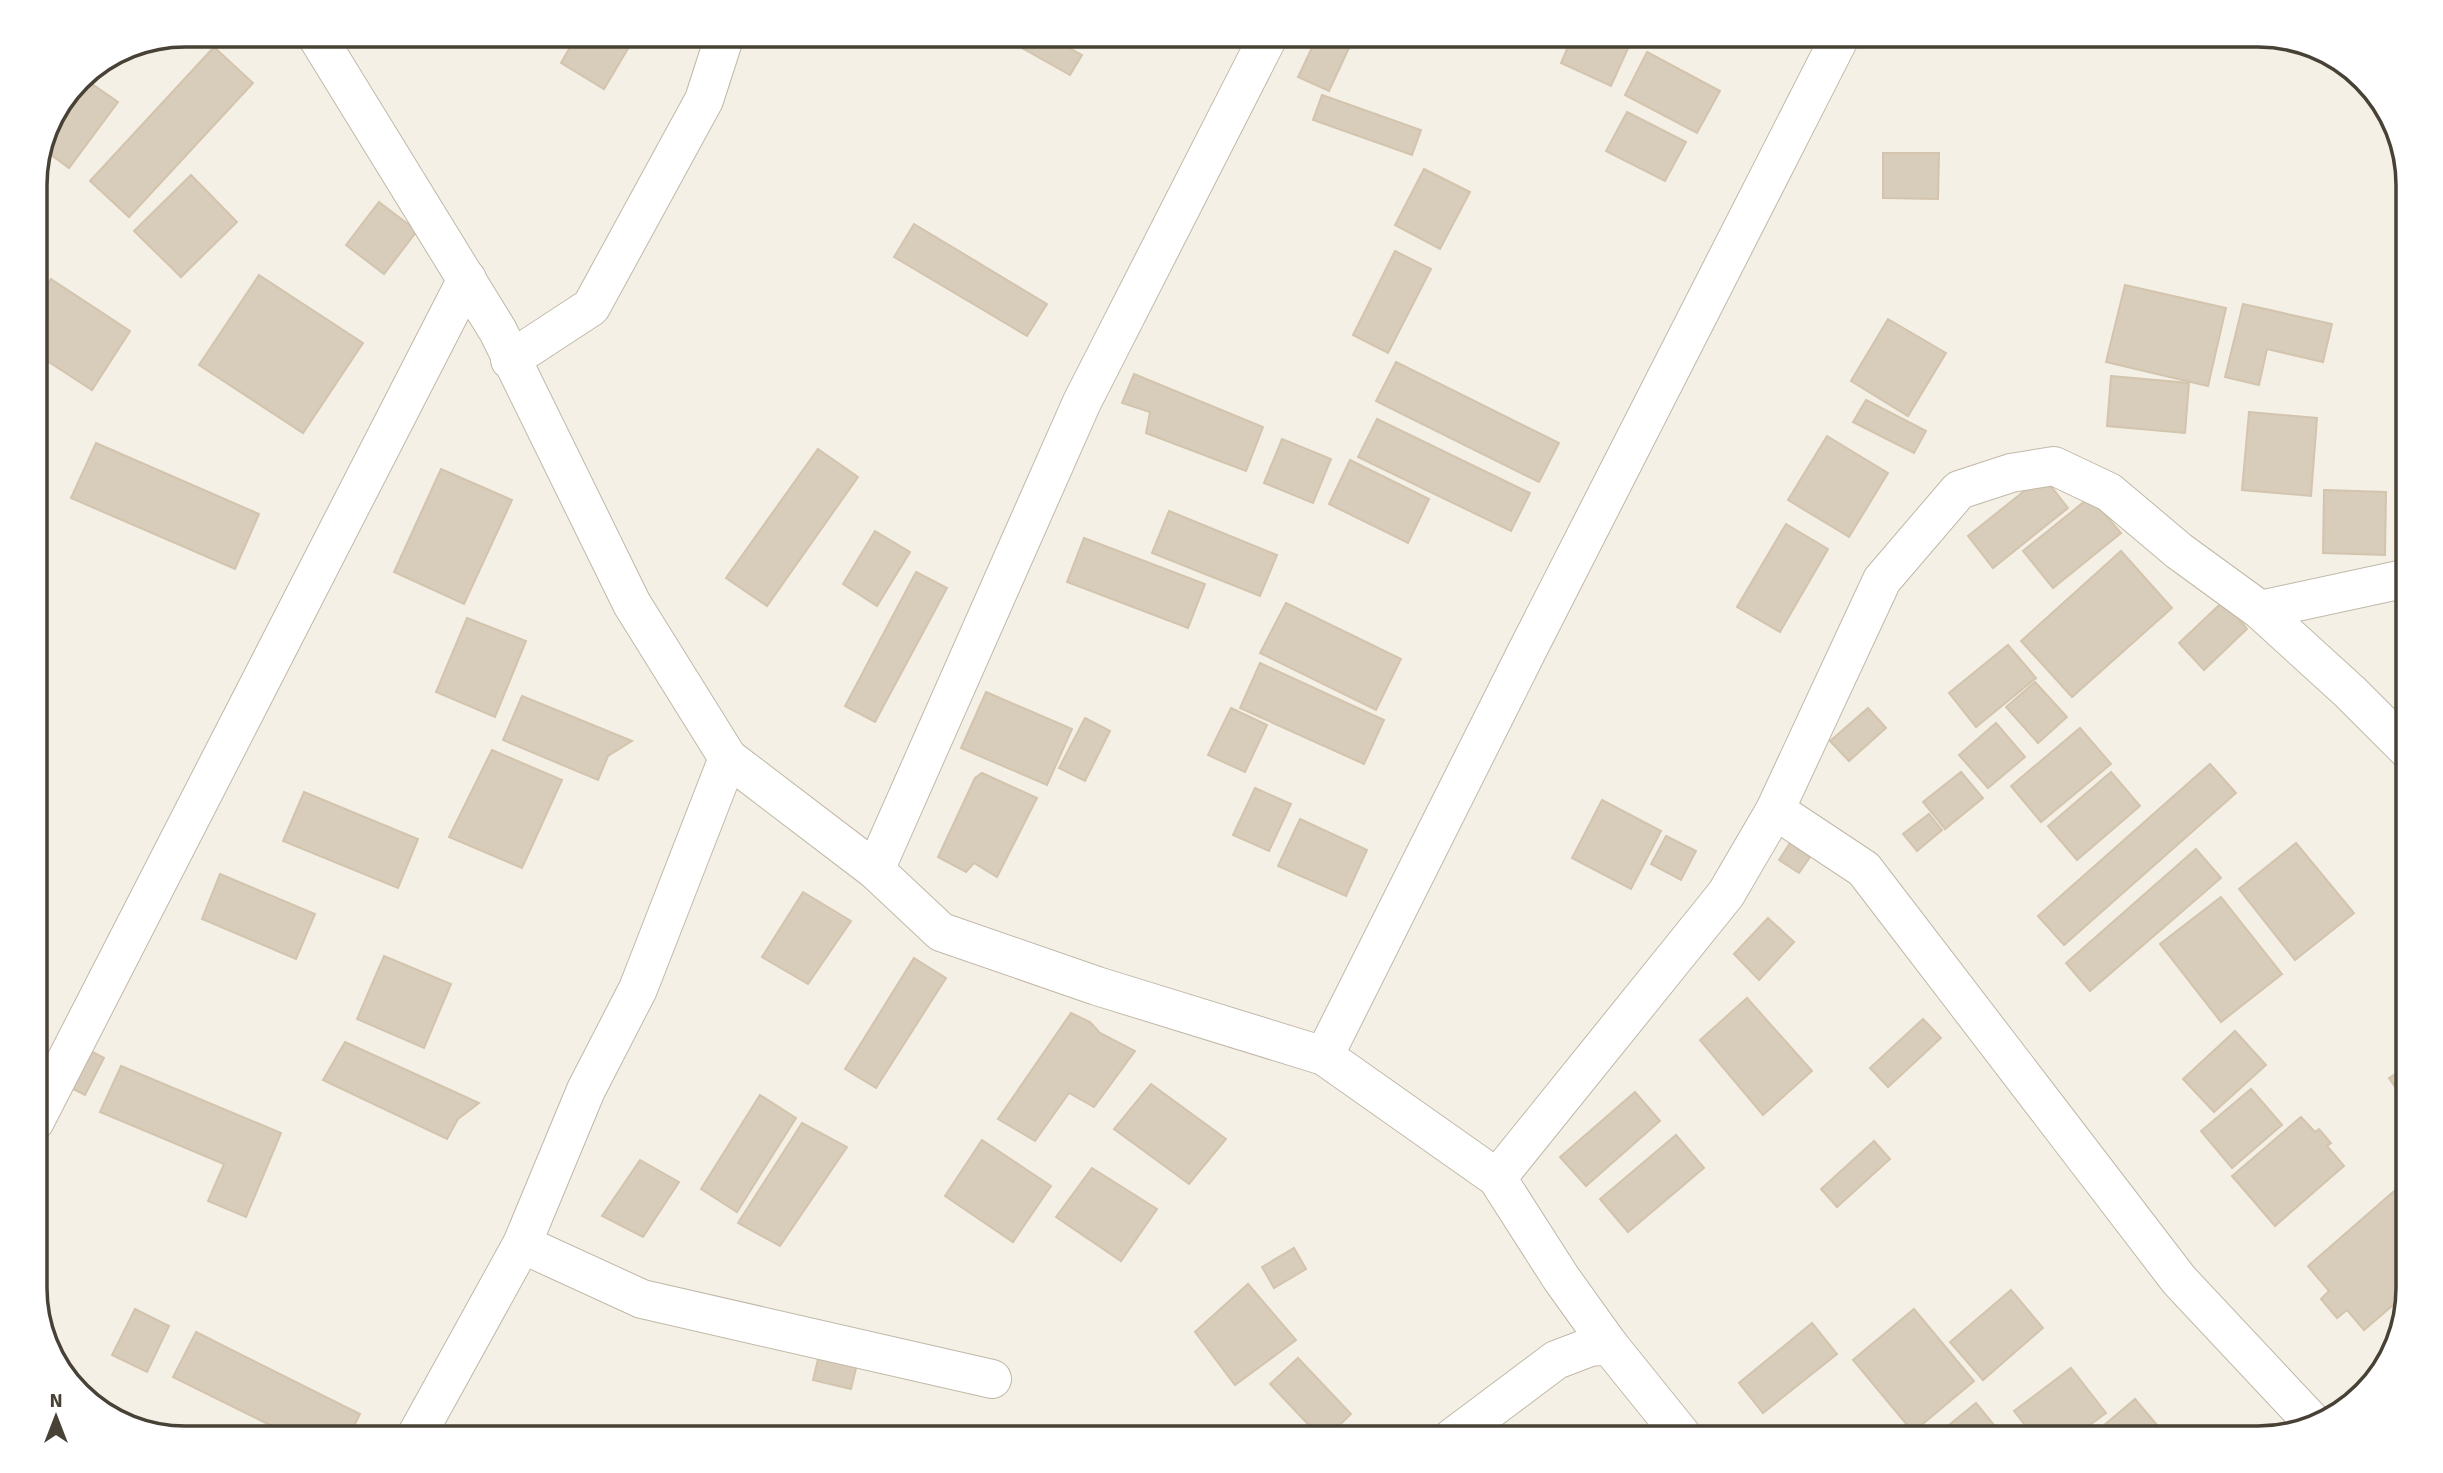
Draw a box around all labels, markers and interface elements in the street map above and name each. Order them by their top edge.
north arrow [21,1382,91,1452]
text: N [49,1389,63,1413]

